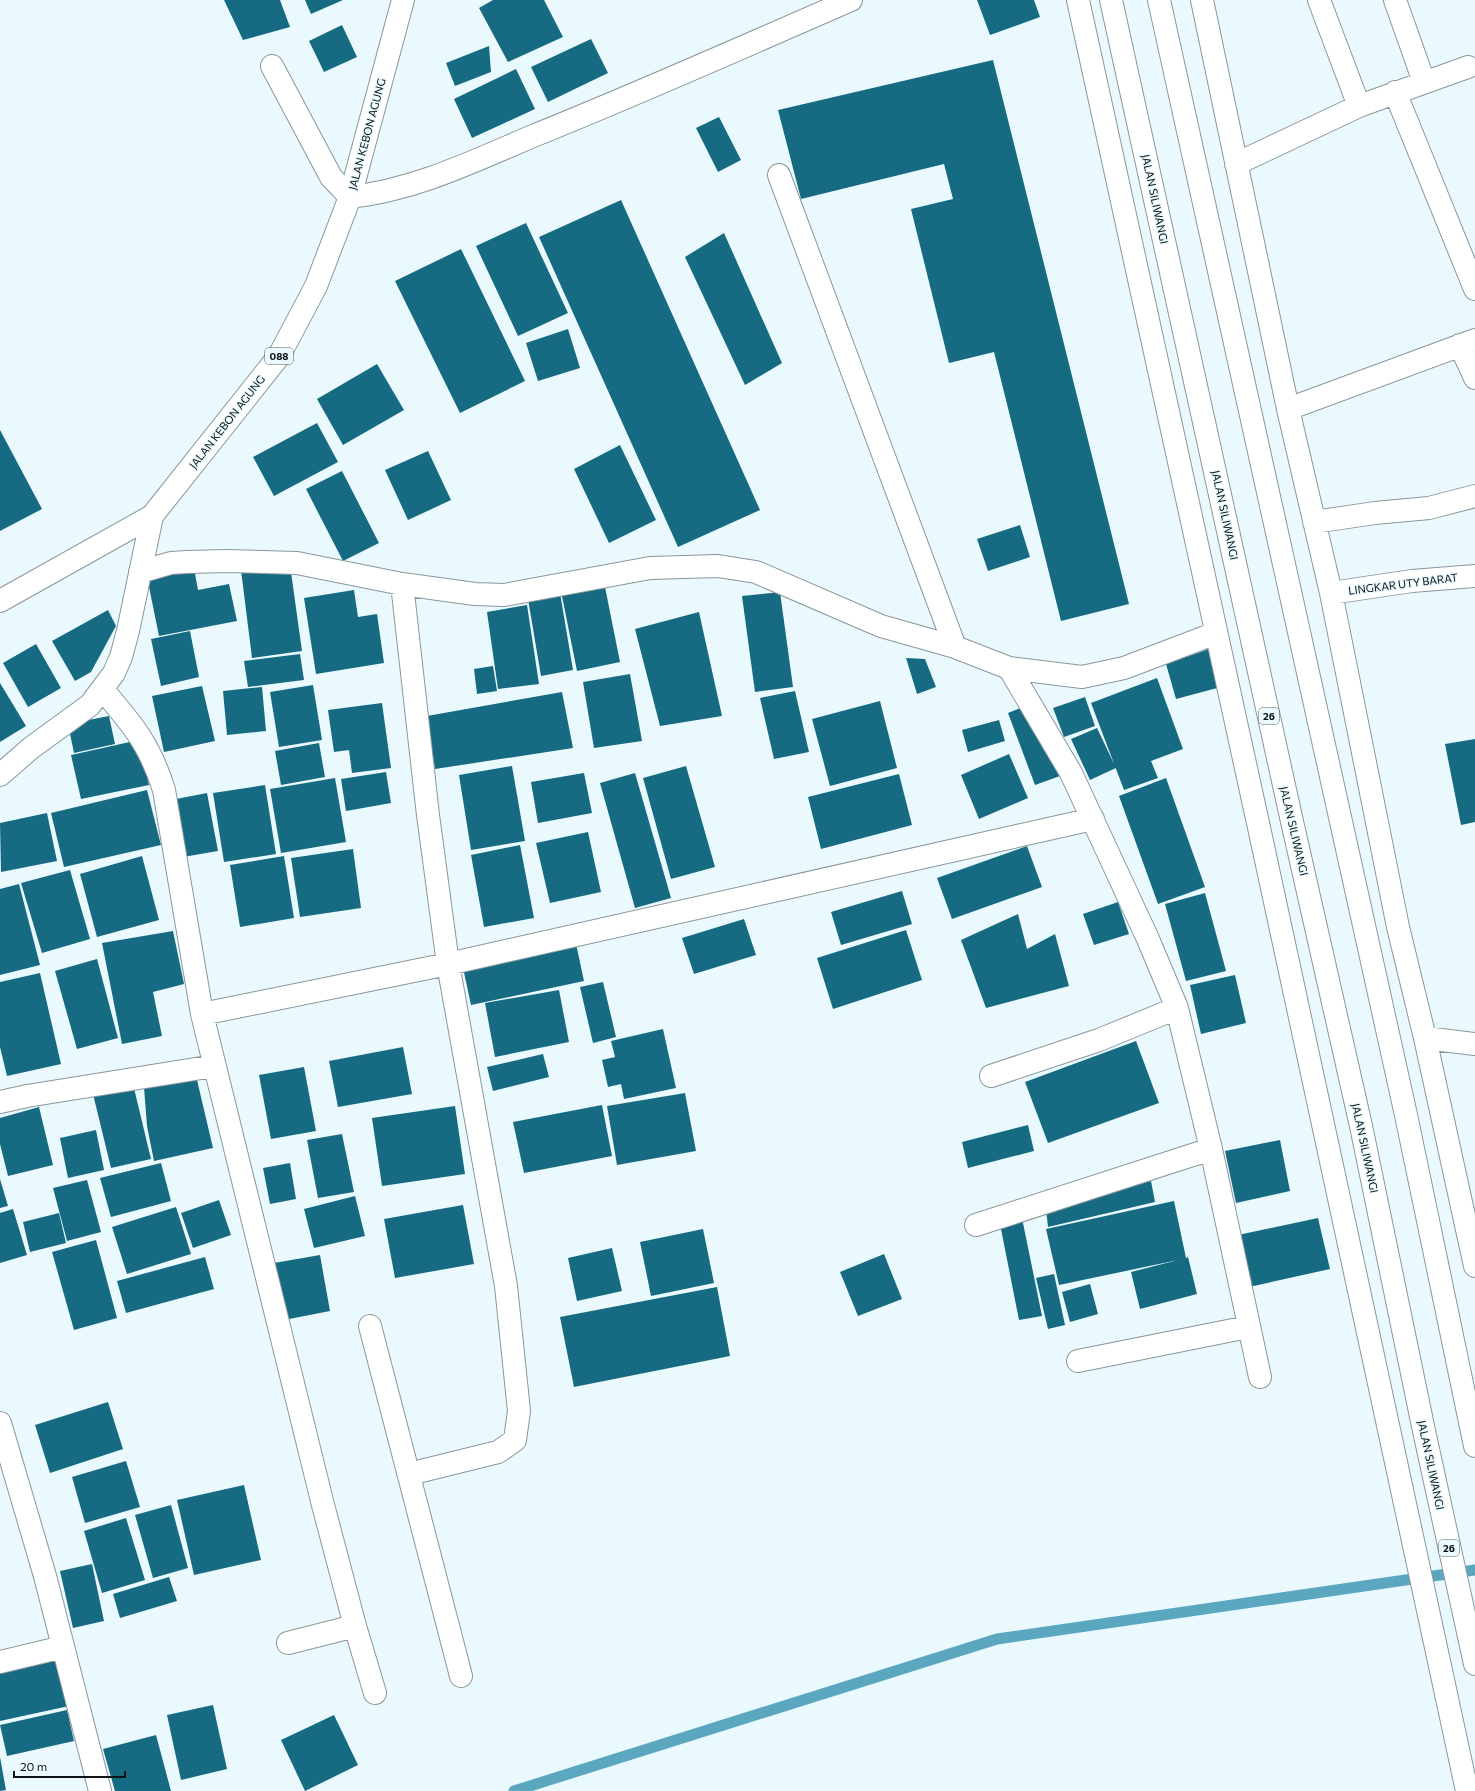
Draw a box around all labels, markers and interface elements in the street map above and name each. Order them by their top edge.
street label: JALAN KEBON AGUNG [345,77,389,191]
street label: JALAN SILIWANGI [1139,153,1171,245]
road number: 088 [265,348,293,364]
street label: JALAN KEBON AGUNG [186,372,268,472]
street label: JALAN SILIWANGI [1209,469,1241,561]
street label: LINGKAR UTY BARAT [1347,570,1458,597]
road number: 26 [1259,708,1279,724]
street label: JALAN SILIWANGI [1277,785,1311,877]
street label: JALAN SILIWANGI [1349,1102,1381,1194]
street label: JALAN SILIWANGI [1415,1419,1447,1511]
road number: 26 [1439,1540,1459,1556]
scale bar [14,1753,125,1779]
text: 20 m [20,1759,47,1773]

